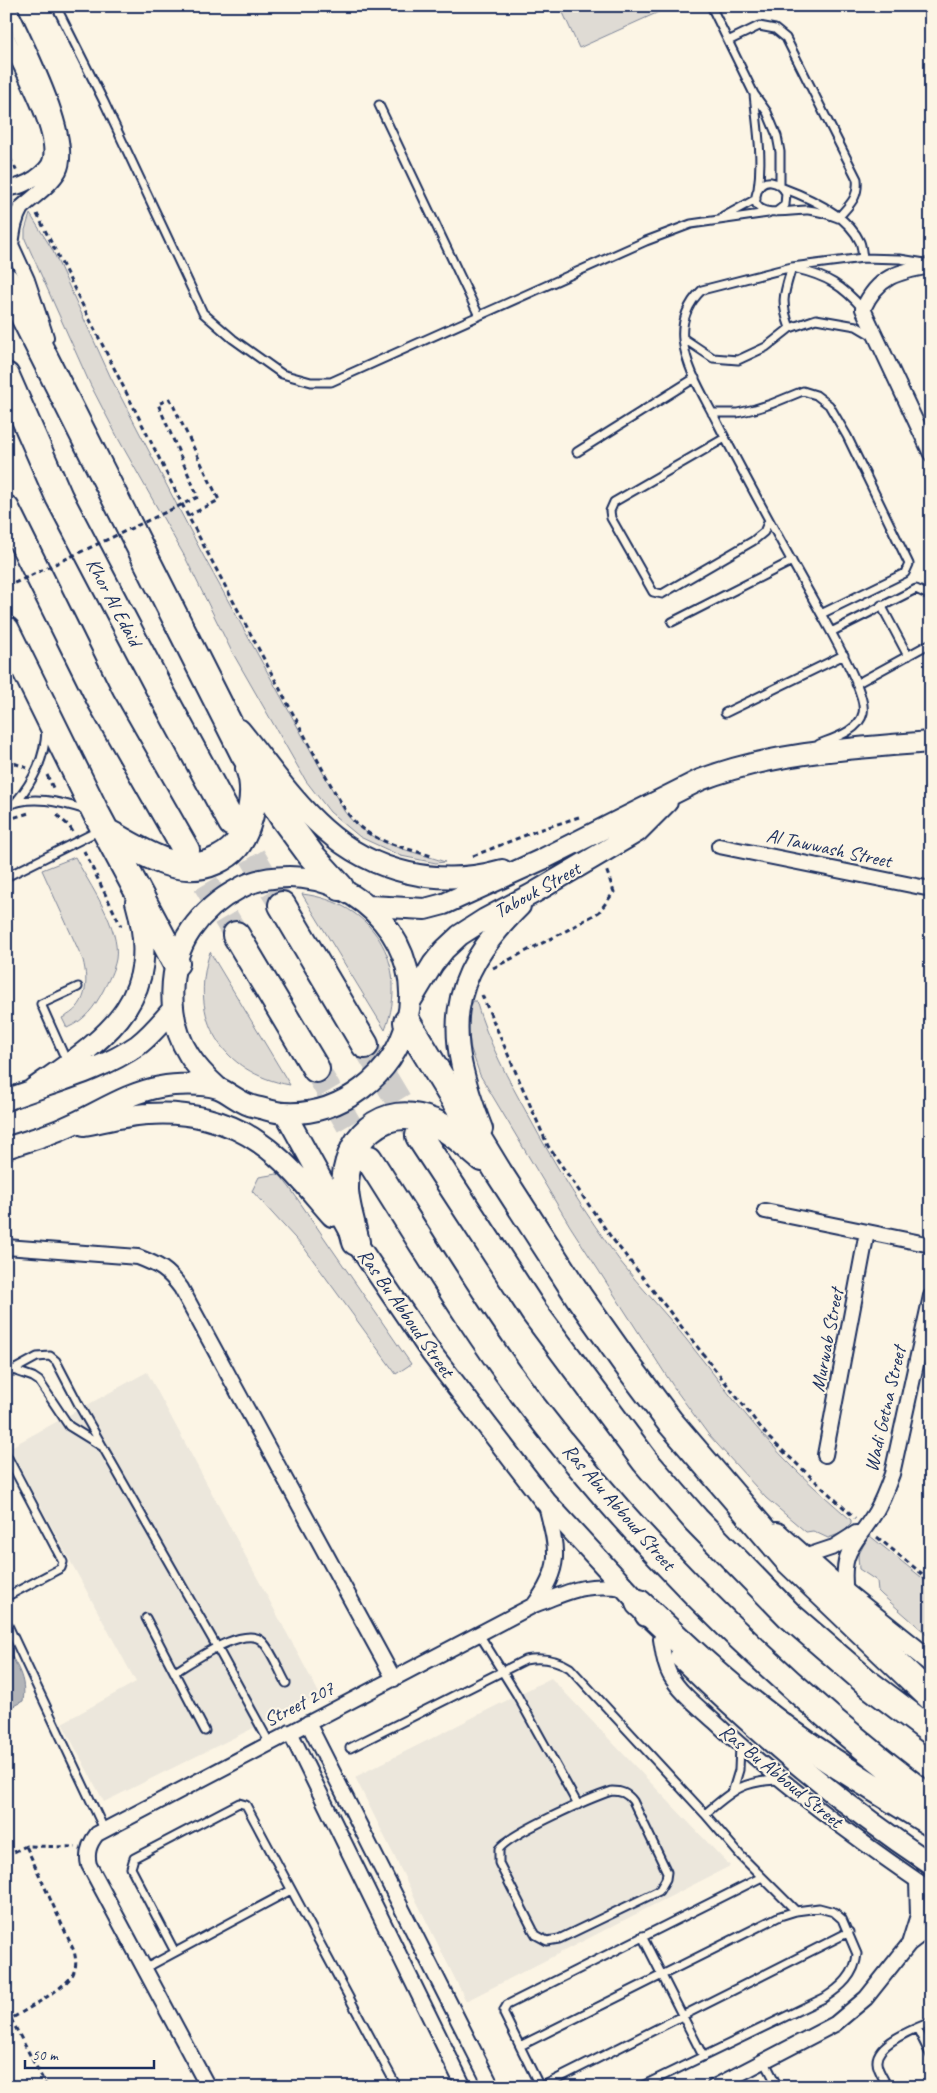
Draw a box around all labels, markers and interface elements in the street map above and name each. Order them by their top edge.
street label: Khor Al Edaid [80,554,149,653]
street label: Al Tawwash Street [764,823,896,874]
street label: Tabouk Street [490,855,586,924]
street label: Ras Bu Abboud Street [352,1244,461,1384]
street label: Murwab Street [805,1283,850,1394]
street label: Wadi Getna Street [858,1341,912,1474]
street label: Ras Abu Abboud Street [557,1439,682,1577]
street label: Street 207 [260,1675,339,1732]
street label: Ras Bu Abboud Street [714,1719,849,1835]
scale bar [25,2038,154,2070]
text: 50 m [32,2046,59,2065]

